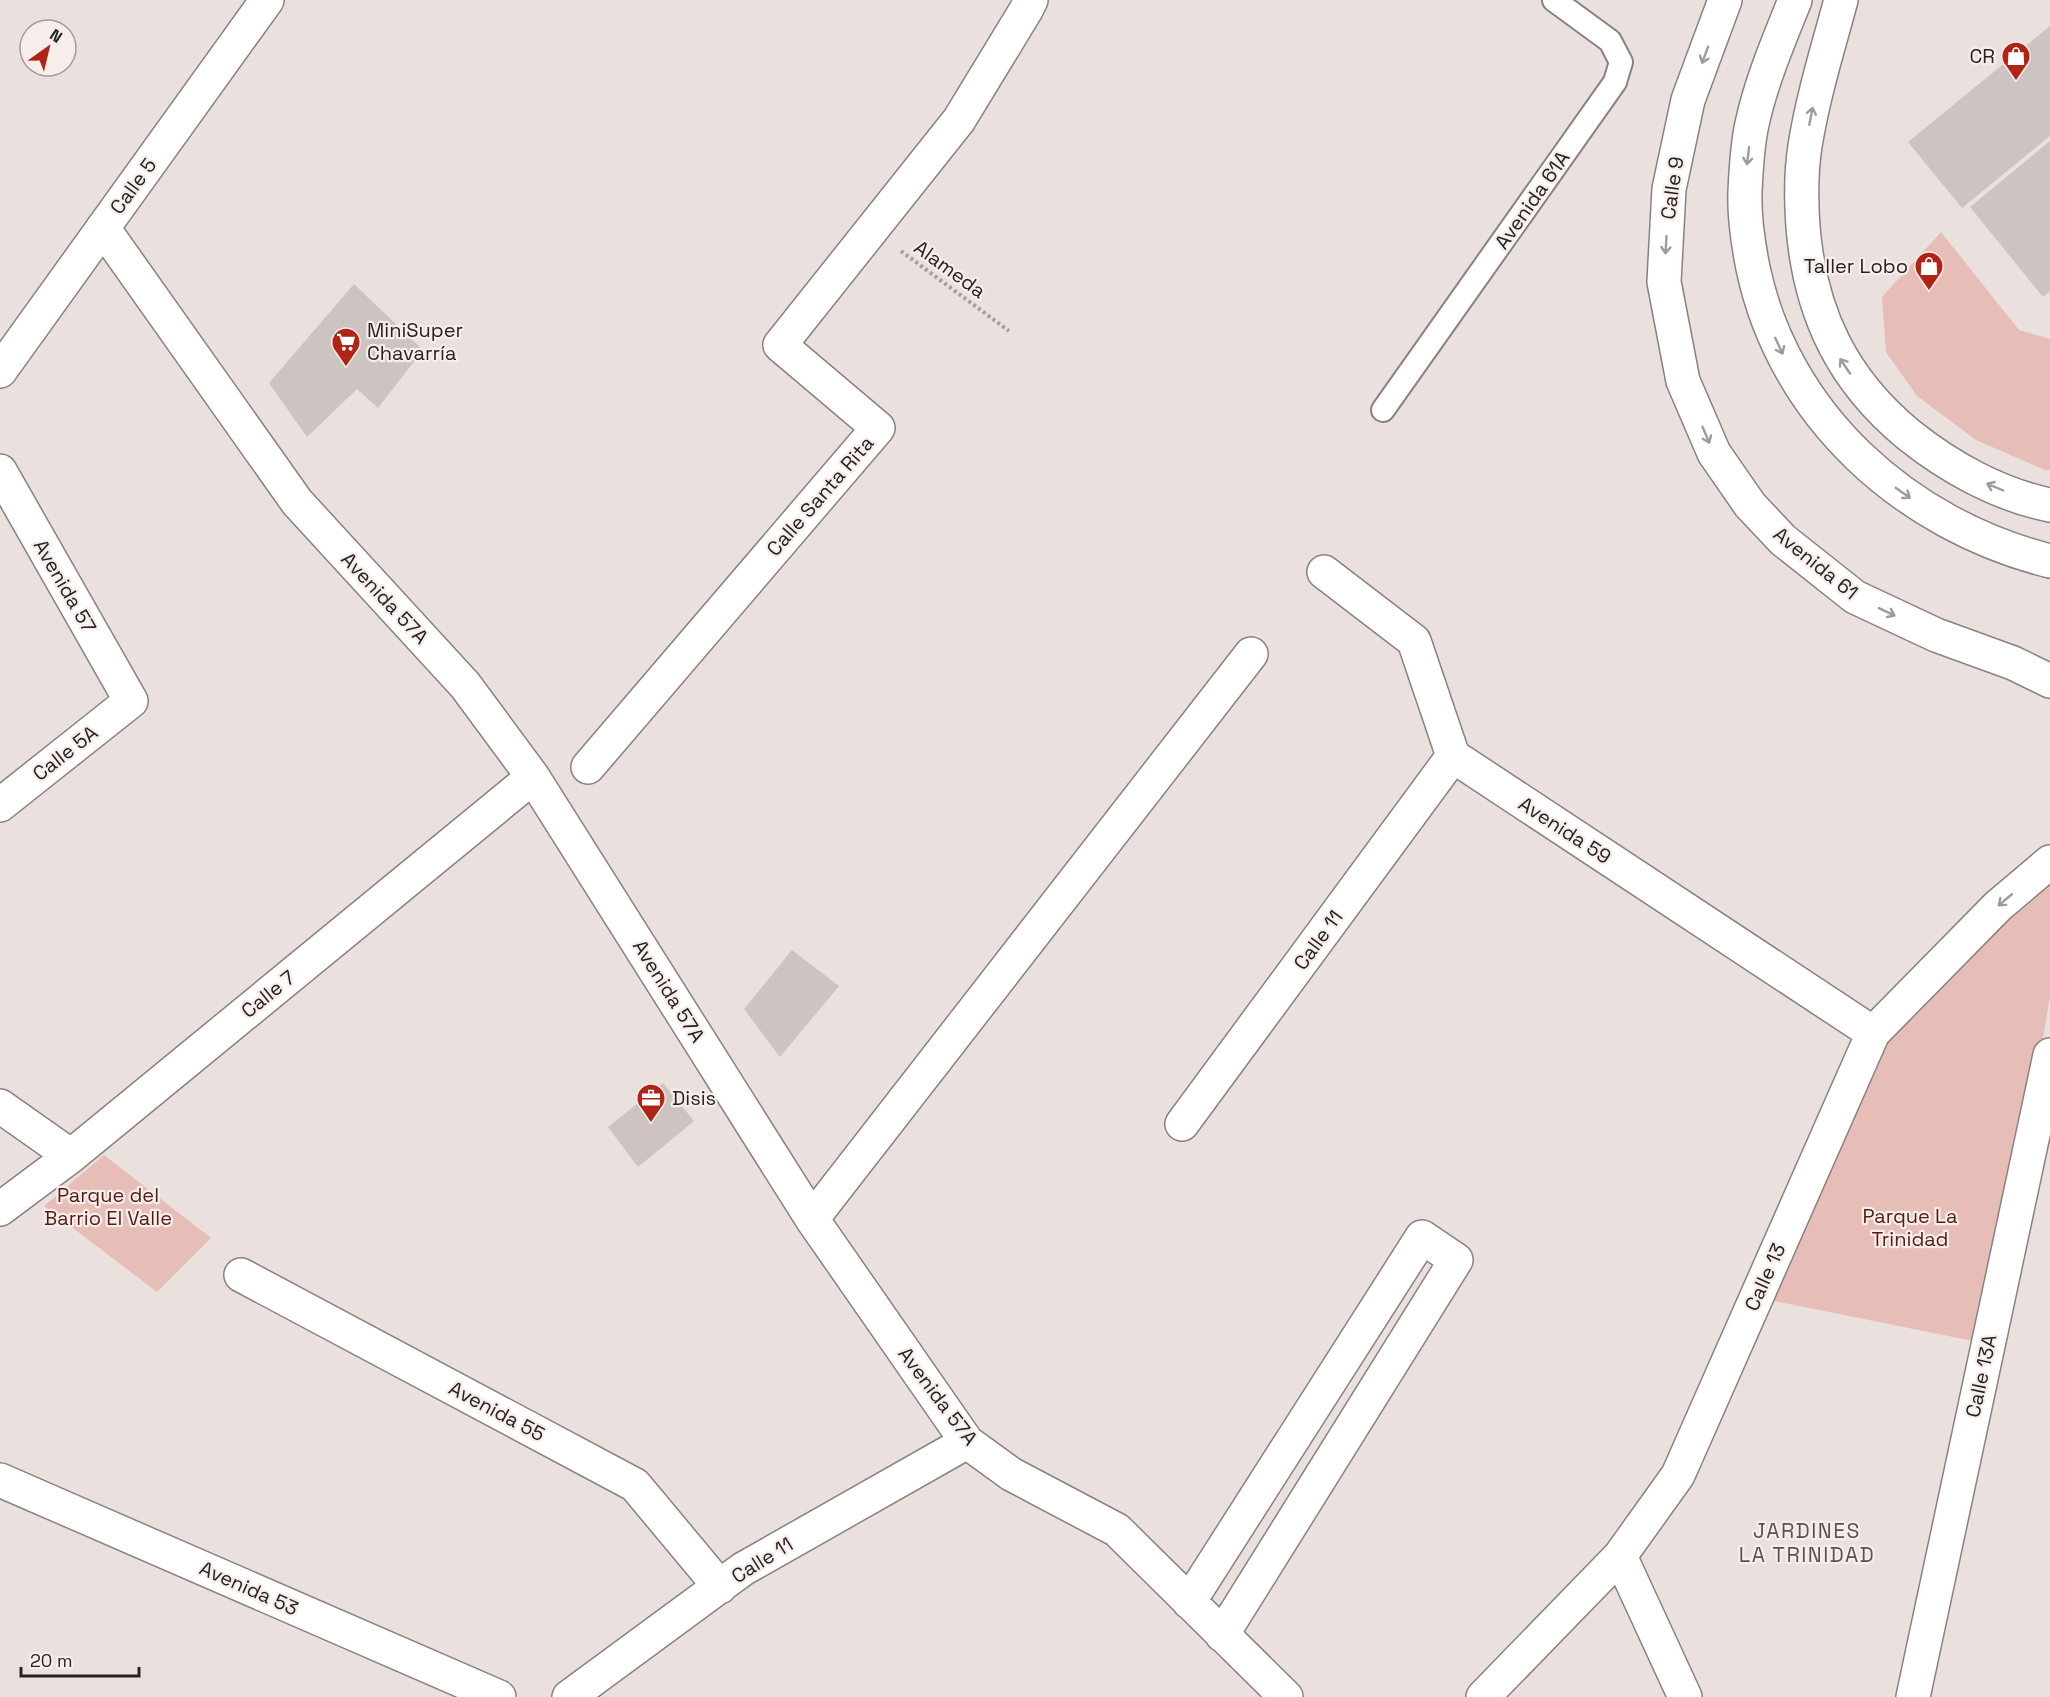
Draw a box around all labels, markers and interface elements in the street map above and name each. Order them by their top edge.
north arrow [18,18,78,78]
text: N [46,24,66,48]
shop icon: CR [2000,40,2032,82]
place label: CR [1970,43,1995,69]
one-way arrow [1698,45,1709,64]
one-way arrow [1806,107,1817,127]
street label: Avenida 61A [1489,145,1576,254]
one-way arrow [1742,145,1753,165]
street label: Calle 5 [104,153,162,219]
street label: Calle 9 [1655,155,1689,221]
street label: Alameda [909,234,991,304]
one-way arrow [1660,234,1671,254]
shop icon: Taller Lobo [1913,250,1945,292]
place label: Taller Lobo [1804,253,1908,279]
place label: MiniSuper Chavarría [367,317,463,366]
supermarket icon: MiniSuper Chavarría [330,326,362,368]
one-way arrow [1774,336,1785,354]
one-way arrow [1839,357,1852,374]
one-way arrow [1702,426,1713,444]
street label: Calle Santa Rita [761,431,879,561]
one-way arrow [1986,481,2004,492]
one-way arrow [1894,487,1910,499]
street label: Avenida 61 [1768,521,1864,605]
street label: Avenida 57 [28,534,102,638]
street label: Avenida 57A [336,546,435,650]
one-way arrow [1877,607,1895,619]
street label: Calle 5A [27,719,103,787]
street label: Avenida 59 [1514,790,1616,870]
one-way arrow [1998,893,2013,907]
street label: Calle 11 [1288,905,1348,975]
street label: Avenida 57A [627,935,711,1048]
street label: Calle 7 [236,964,300,1024]
office icon: Disis [635,1082,667,1124]
place label: Disis [672,1085,716,1111]
park label: Parque del Barrio El Valle [44,1182,172,1231]
park label: Parque La Trinidad [1863,1203,1958,1252]
street label: Calle 13 [1739,1239,1791,1315]
street label: Calle 13A [1960,1332,2003,1420]
street label: Avenida 57A [892,1342,984,1451]
street label: Avenida 55 [444,1375,550,1447]
district label: JARDINES LA TRINIDAD [1739,1517,1875,1568]
street label: Calle 11 [726,1531,798,1589]
street label: Avenida 53 [196,1555,302,1621]
scale bar [21,1640,140,1678]
text: 20 m [30,1649,73,1672]

